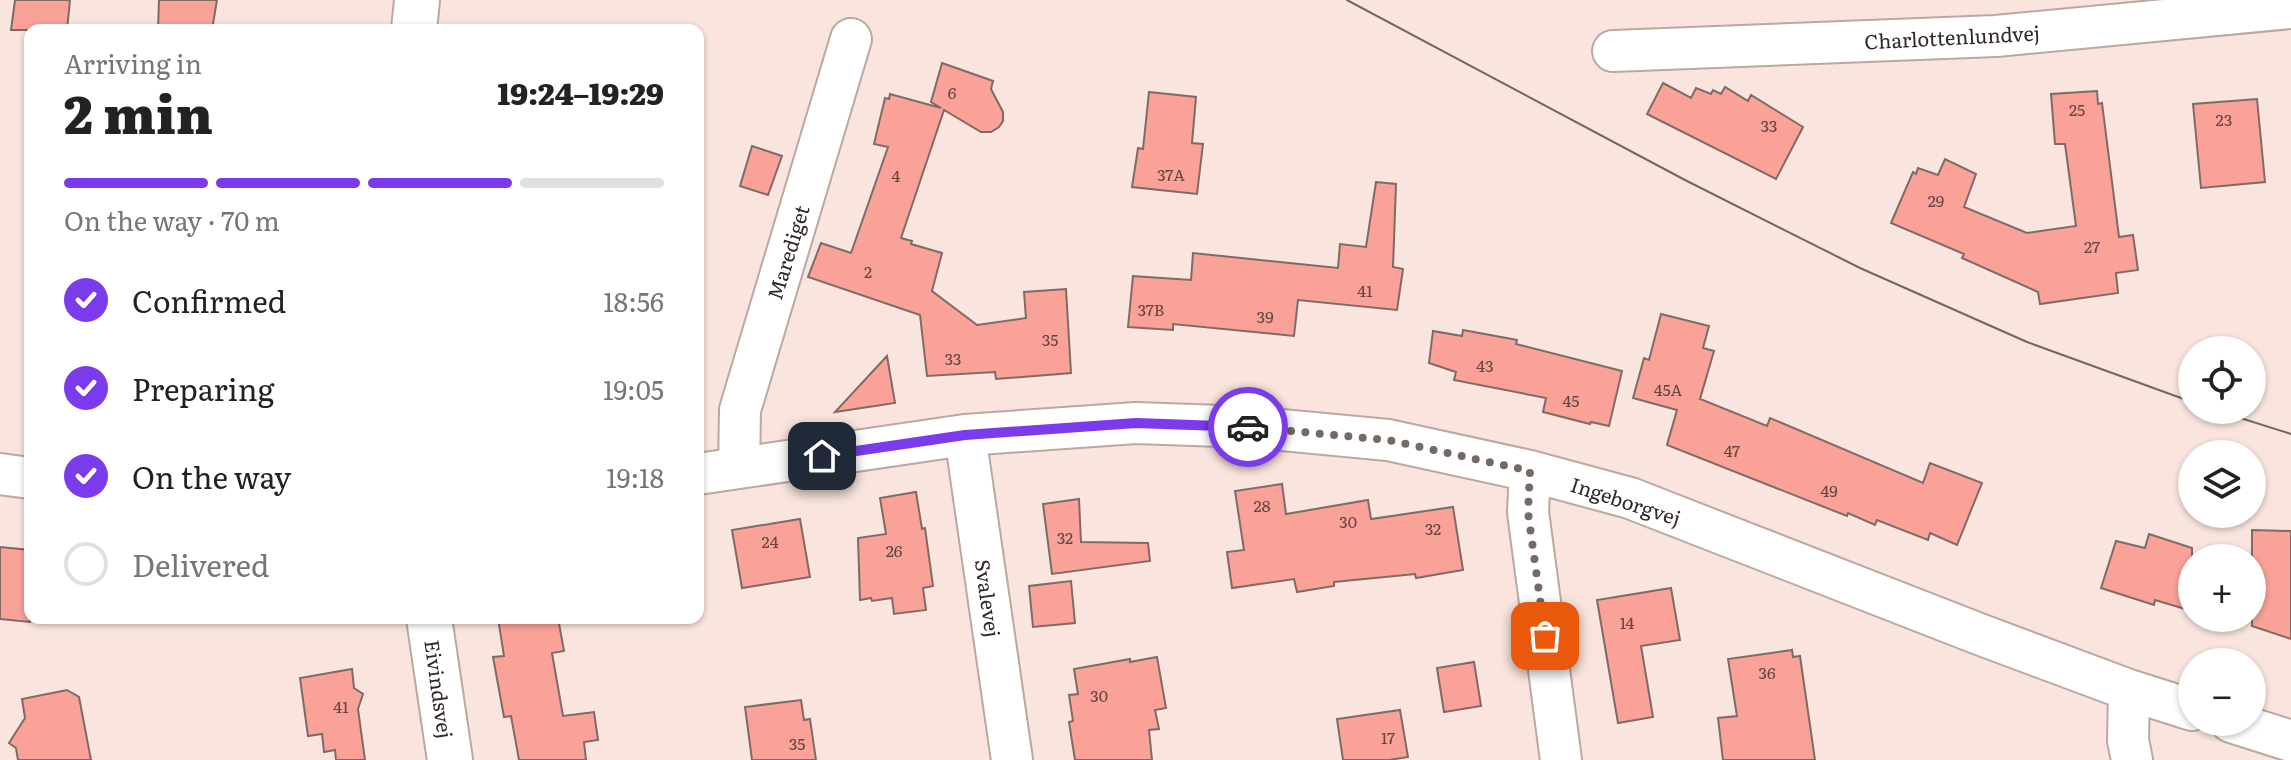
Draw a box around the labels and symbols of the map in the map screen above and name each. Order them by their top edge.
street label: Charlottenlundvej [1863,16,2041,56]
house number: 6 [948,80,957,104]
house number: 25 [2069,97,2085,121]
house number: 23 [2216,107,2232,131]
house number: 33 [1761,113,1777,137]
house number: 37A [1157,162,1185,186]
house number: 4 [892,163,901,187]
house number: 29 [1928,188,1944,212]
street label: Marediget [758,201,816,303]
house number: 27 [2084,234,2100,258]
house number: 2 [864,259,872,283]
house number: 41 [1357,278,1373,302]
house number: 37B [1138,297,1164,321]
house number: 39 [1256,304,1274,328]
house number: 35 [1042,327,1058,351]
house number: 33 [945,346,961,370]
house number: 43 [1476,353,1494,377]
house number: 45A [1654,377,1683,401]
courier [1208,387,1288,467]
house number: 45 [1563,388,1579,412]
pin [788,422,856,490]
house number: 47 [1724,438,1740,462]
street label: Ingeborgvej [1567,468,1685,532]
house number: 49 [1820,478,1838,502]
house number: 28 [1254,493,1271,517]
house number: 30 [1339,509,1357,533]
house number: 32 [1425,516,1441,540]
house number: 32 [1057,525,1073,549]
house number: 24 [762,529,779,553]
house number: 26 [886,538,903,562]
street label: Svalevej [969,557,1009,639]
pin [1511,602,1579,670]
house number: 14 [1620,610,1635,634]
street label: Eivindsvej [418,638,462,740]
house number: 36 [1758,660,1776,684]
house number: 30 [1090,683,1108,707]
house number: 41 [333,694,349,718]
house number: 17 [1381,725,1395,749]
house number: 35 [789,731,805,755]

